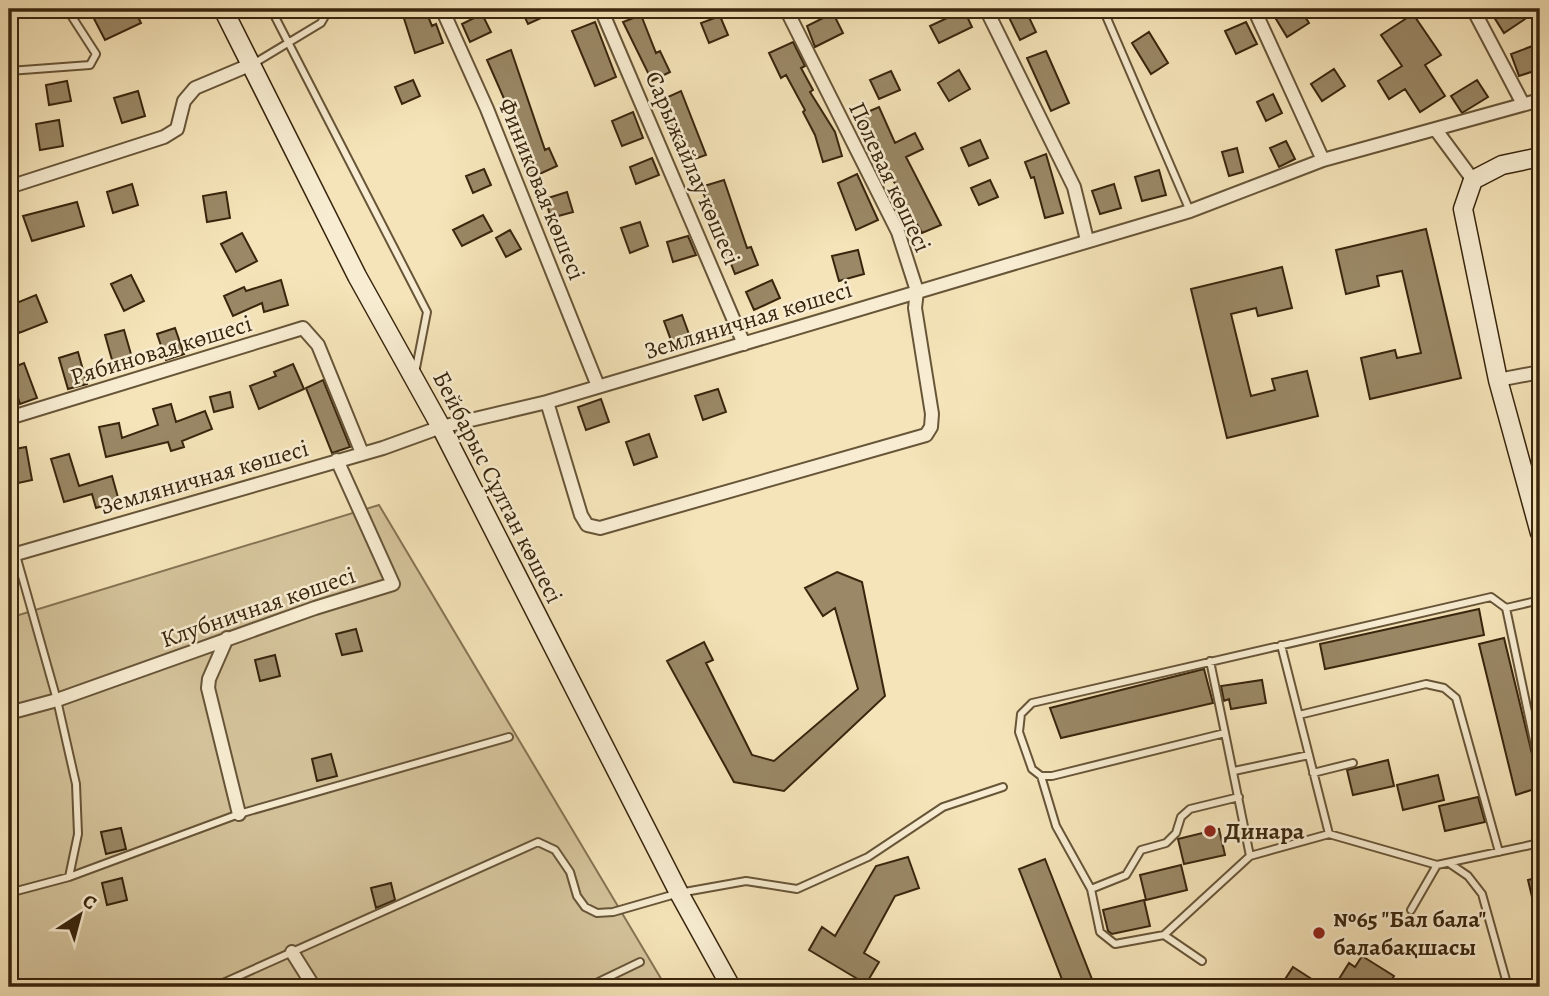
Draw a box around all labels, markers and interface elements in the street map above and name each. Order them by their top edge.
street label: Сарыжайлау көшесі [638,66,748,270]
street label: Финиковая көшесі [491,93,593,285]
street label: Полевая көшесі [841,97,939,257]
street label: Земляничная көшесі [640,273,856,367]
street label: Рябиновая көшесі [66,307,256,393]
street label: Бейбарыс Сұлтан көшесі [425,365,571,609]
street label: Земляничная көшесі [96,432,312,522]
street label: Клубничная көшесі [157,559,359,655]
place label: Динара [1224,815,1305,847]
marker: Динара [1202,823,1218,839]
north arrow [46,880,116,950]
text: С [77,888,102,916]
place label: №65 "Бал бала" балабақшасы [1333,903,1486,963]
marker: №65 "Бал бала" балабақшасы [1311,925,1327,941]

